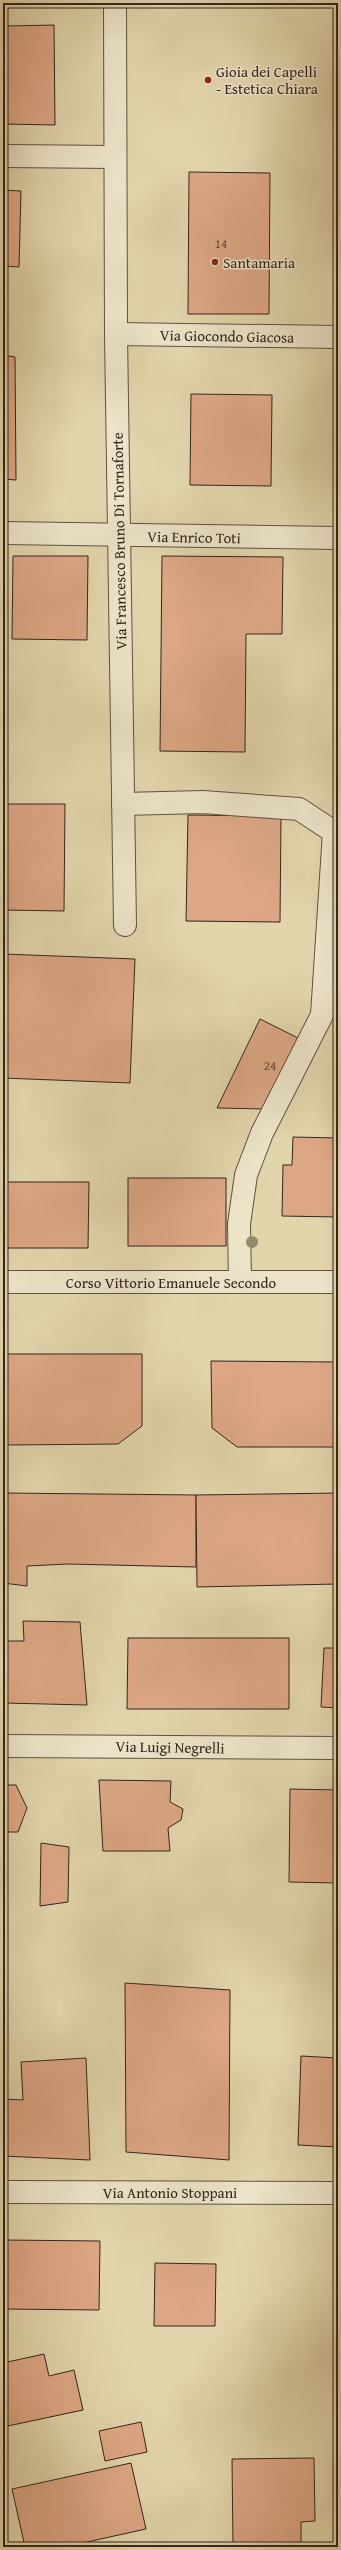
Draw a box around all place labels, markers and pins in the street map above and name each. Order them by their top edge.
place label: Gioia dei Capelli - Estetica Chiara [216,61,318,99]
marker: Gioia dei Capelli - Estetica Chiara [203,75,213,85]
place label: Santamaria [223,252,295,273]
marker: Santamaria [210,257,220,267]

